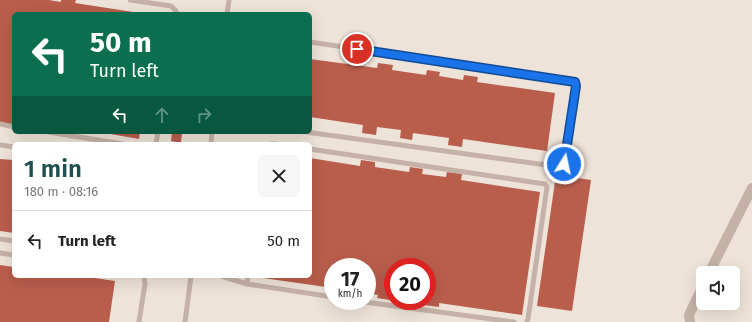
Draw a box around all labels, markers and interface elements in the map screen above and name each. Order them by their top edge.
text: 50 m [90,26,152,59]
icon: left [24,28,76,80]
pin [340,32,374,66]
icon: arrive [346,38,368,60]
text: Turn left [90,60,159,82]
icon: left [109,104,131,126]
icon: ahead [151,104,173,126]
icon: right [193,104,215,126]
position arrow [543,143,585,185]
text: 1 min [24,155,82,183]
button: close [258,155,300,197]
text: 180 m · 08:16 [24,184,98,199]
icon: left [24,230,46,252]
text: Turn left [58,232,116,250]
text: 50 m [267,232,300,250]
speed limit sign: 20 [384,258,436,310]
map controls [696,266,740,310]
button: sound [696,266,740,310]
text: 17 [341,267,359,291]
text: km/h [338,288,362,300]

